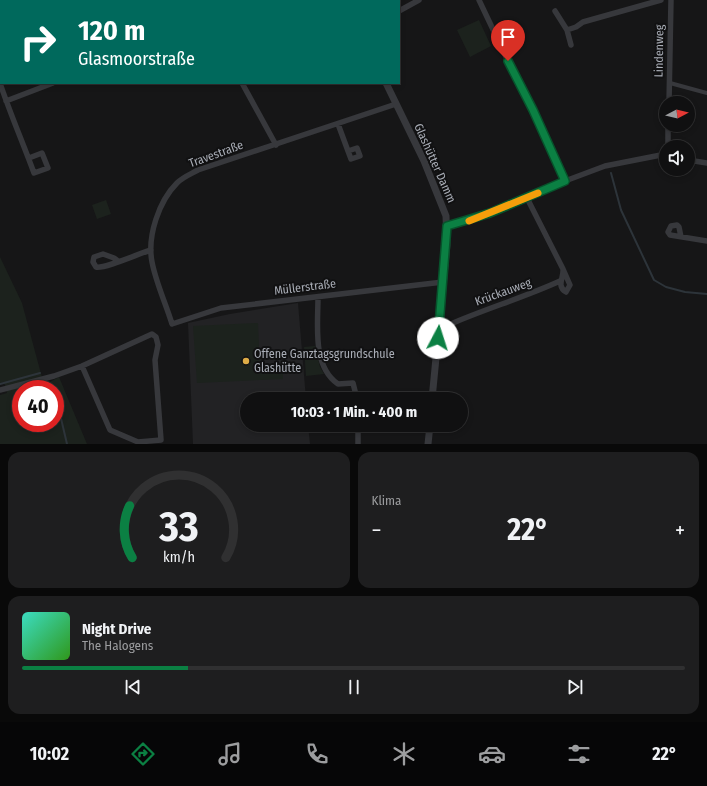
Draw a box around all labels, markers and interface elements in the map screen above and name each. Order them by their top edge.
text: 120 m [78,14,145,47]
icon: right [12,16,64,68]
pin [491,20,525,61]
street label: Lindenweg [652,24,666,78]
icon: arrive [497,26,519,48]
text: Glasmoorstraße [78,48,195,70]
north arrow [659,96,695,132]
map controls [659,96,695,176]
street label: Glashütter Damm [411,121,459,205]
street label: Travestraße [187,138,245,170]
button: sound [659,140,695,176]
street label: Krückauweg [473,275,533,309]
street label: Müllerstraße [273,276,337,298]
position arrow [417,317,459,359]
place label: Offene Ganztagsgrundschule Glashütte [254,347,395,375]
marker: Offene Ganztagsgrundschule Glashütte [241,356,251,366]
speed limit sign: 40 [12,380,64,432]
text: 10:03 · 1 Min. · 400 m [291,403,417,421]
text: Klima [372,493,401,508]
text: 33 [158,502,198,552]
text: 22° [507,512,549,548]
text: − [372,517,381,544]
text: + [675,517,685,544]
text: km/h [163,549,195,566]
text: Night Drive [82,620,151,638]
text: The Halogens [82,638,153,653]
icon: previous [122,676,144,698]
icon: pause [343,676,365,698]
icon: next [564,676,586,698]
icon: directions [129,740,157,768]
icon: music [216,740,244,768]
icon: phone [303,740,331,768]
icon: climate [390,740,418,768]
icon: car [478,740,506,768]
icon: filters [565,740,593,768]
text: 10:02 [30,743,69,765]
text: 22° [652,743,677,765]

